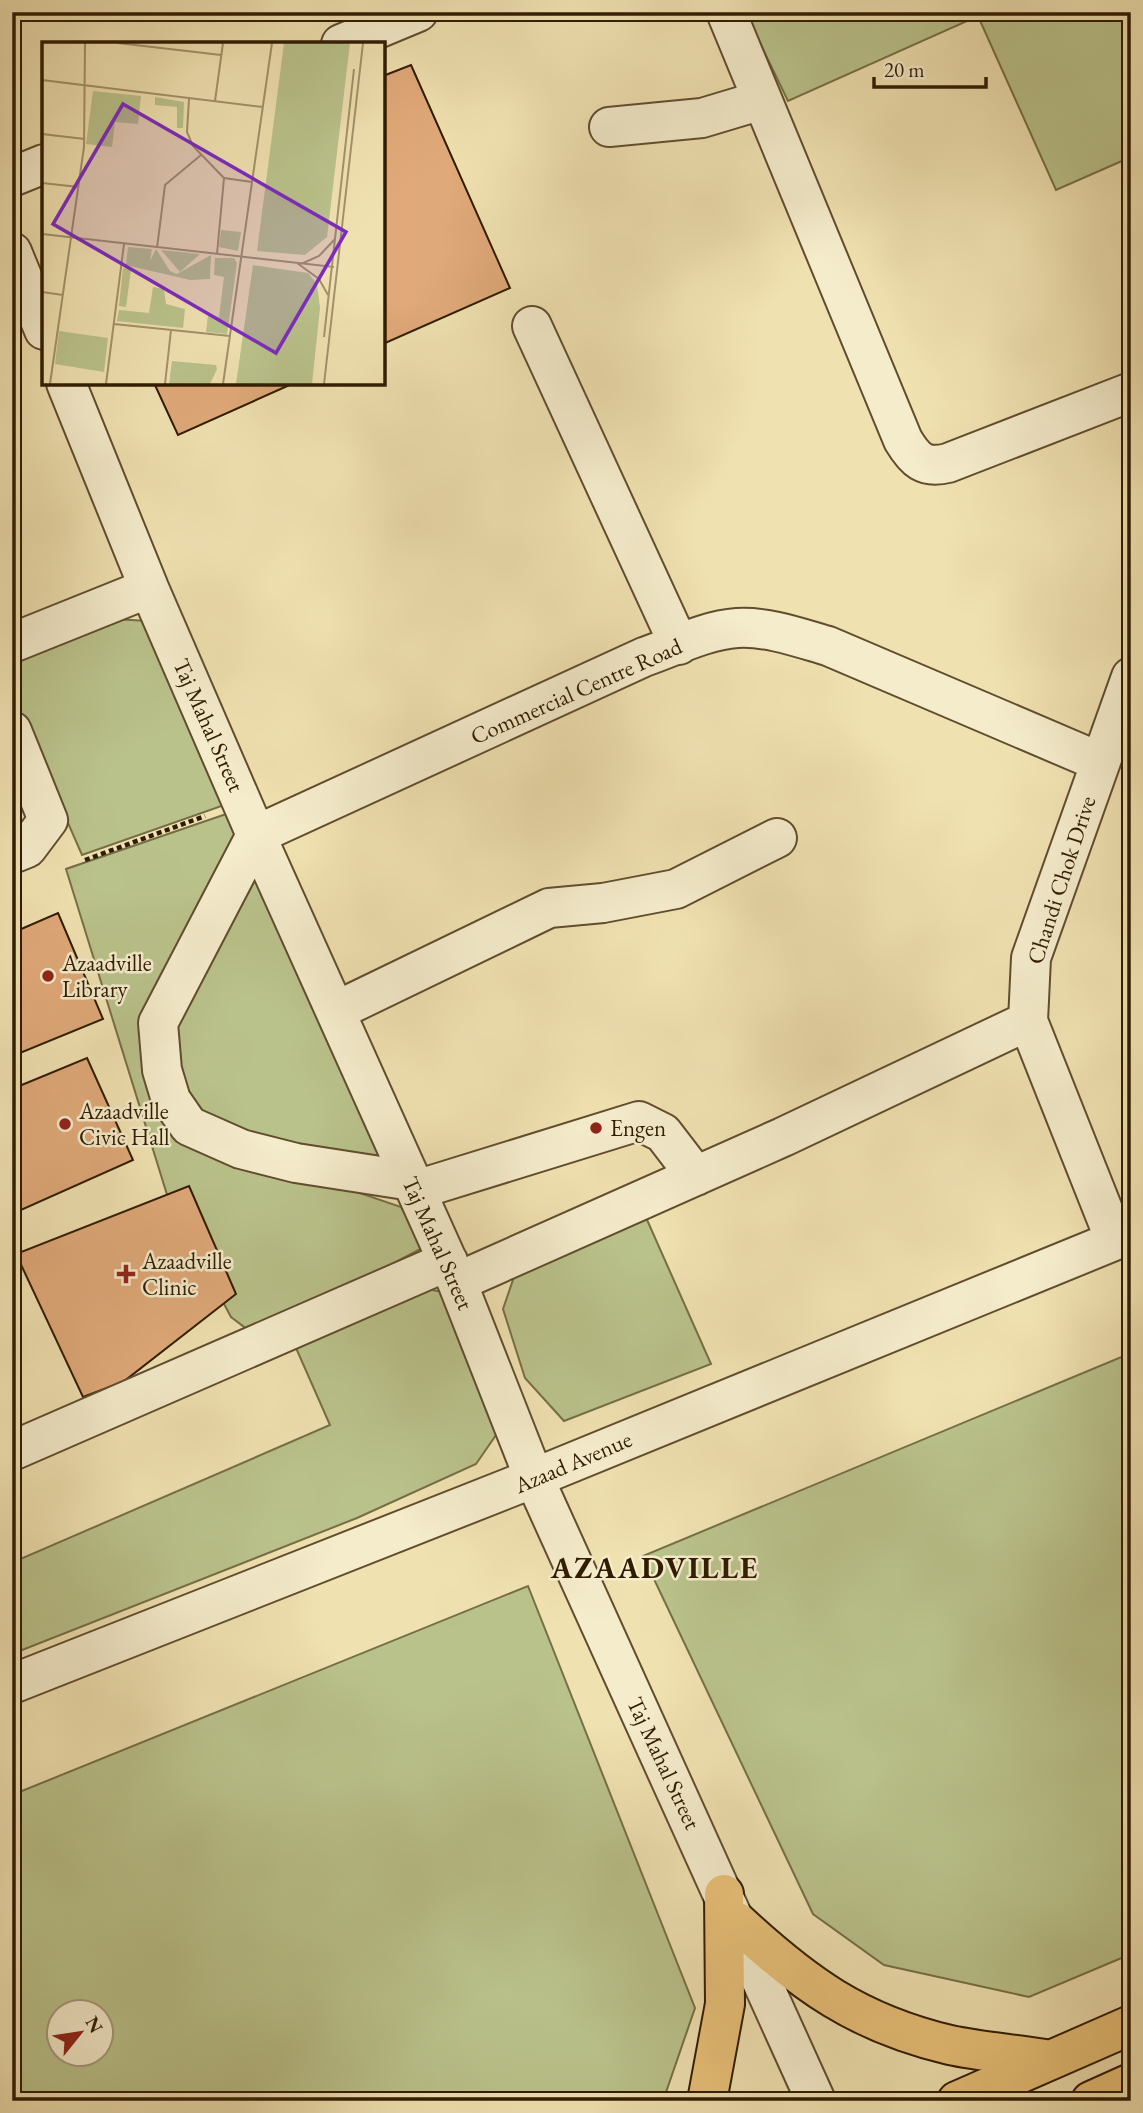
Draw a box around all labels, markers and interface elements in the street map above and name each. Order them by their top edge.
inset map [42,42,385,385]
scale bar [874,46,986,90]
text: 20 m [884,56,925,83]
street label: Commercial Centre Road [466,631,687,751]
street label: Taj Mahal Street [166,654,252,797]
street label: Chandi Chok Drive [1020,792,1102,968]
place label: Azaadville Library [61,948,152,1004]
marker: Azaadville Library [40,968,56,984]
place label: Azaadville Civic Hall [78,1096,170,1152]
place label: Engen [610,1113,666,1143]
marker: Azaadville Civic Hall [57,1116,73,1132]
marker: Engen [588,1120,604,1136]
street label: Taj Mahal Street [395,1172,481,1315]
place label: Azaadville Clinic [141,1246,232,1302]
marker: Azaadville Clinic [116,1264,136,1284]
street label: Azaad Avenue [509,1424,636,1501]
district label: AZAADVILLE [550,1548,759,1587]
street label: Taj Mahal Street [620,1692,708,1835]
north arrow [46,1997,116,2068]
text: N [80,2012,109,2038]

